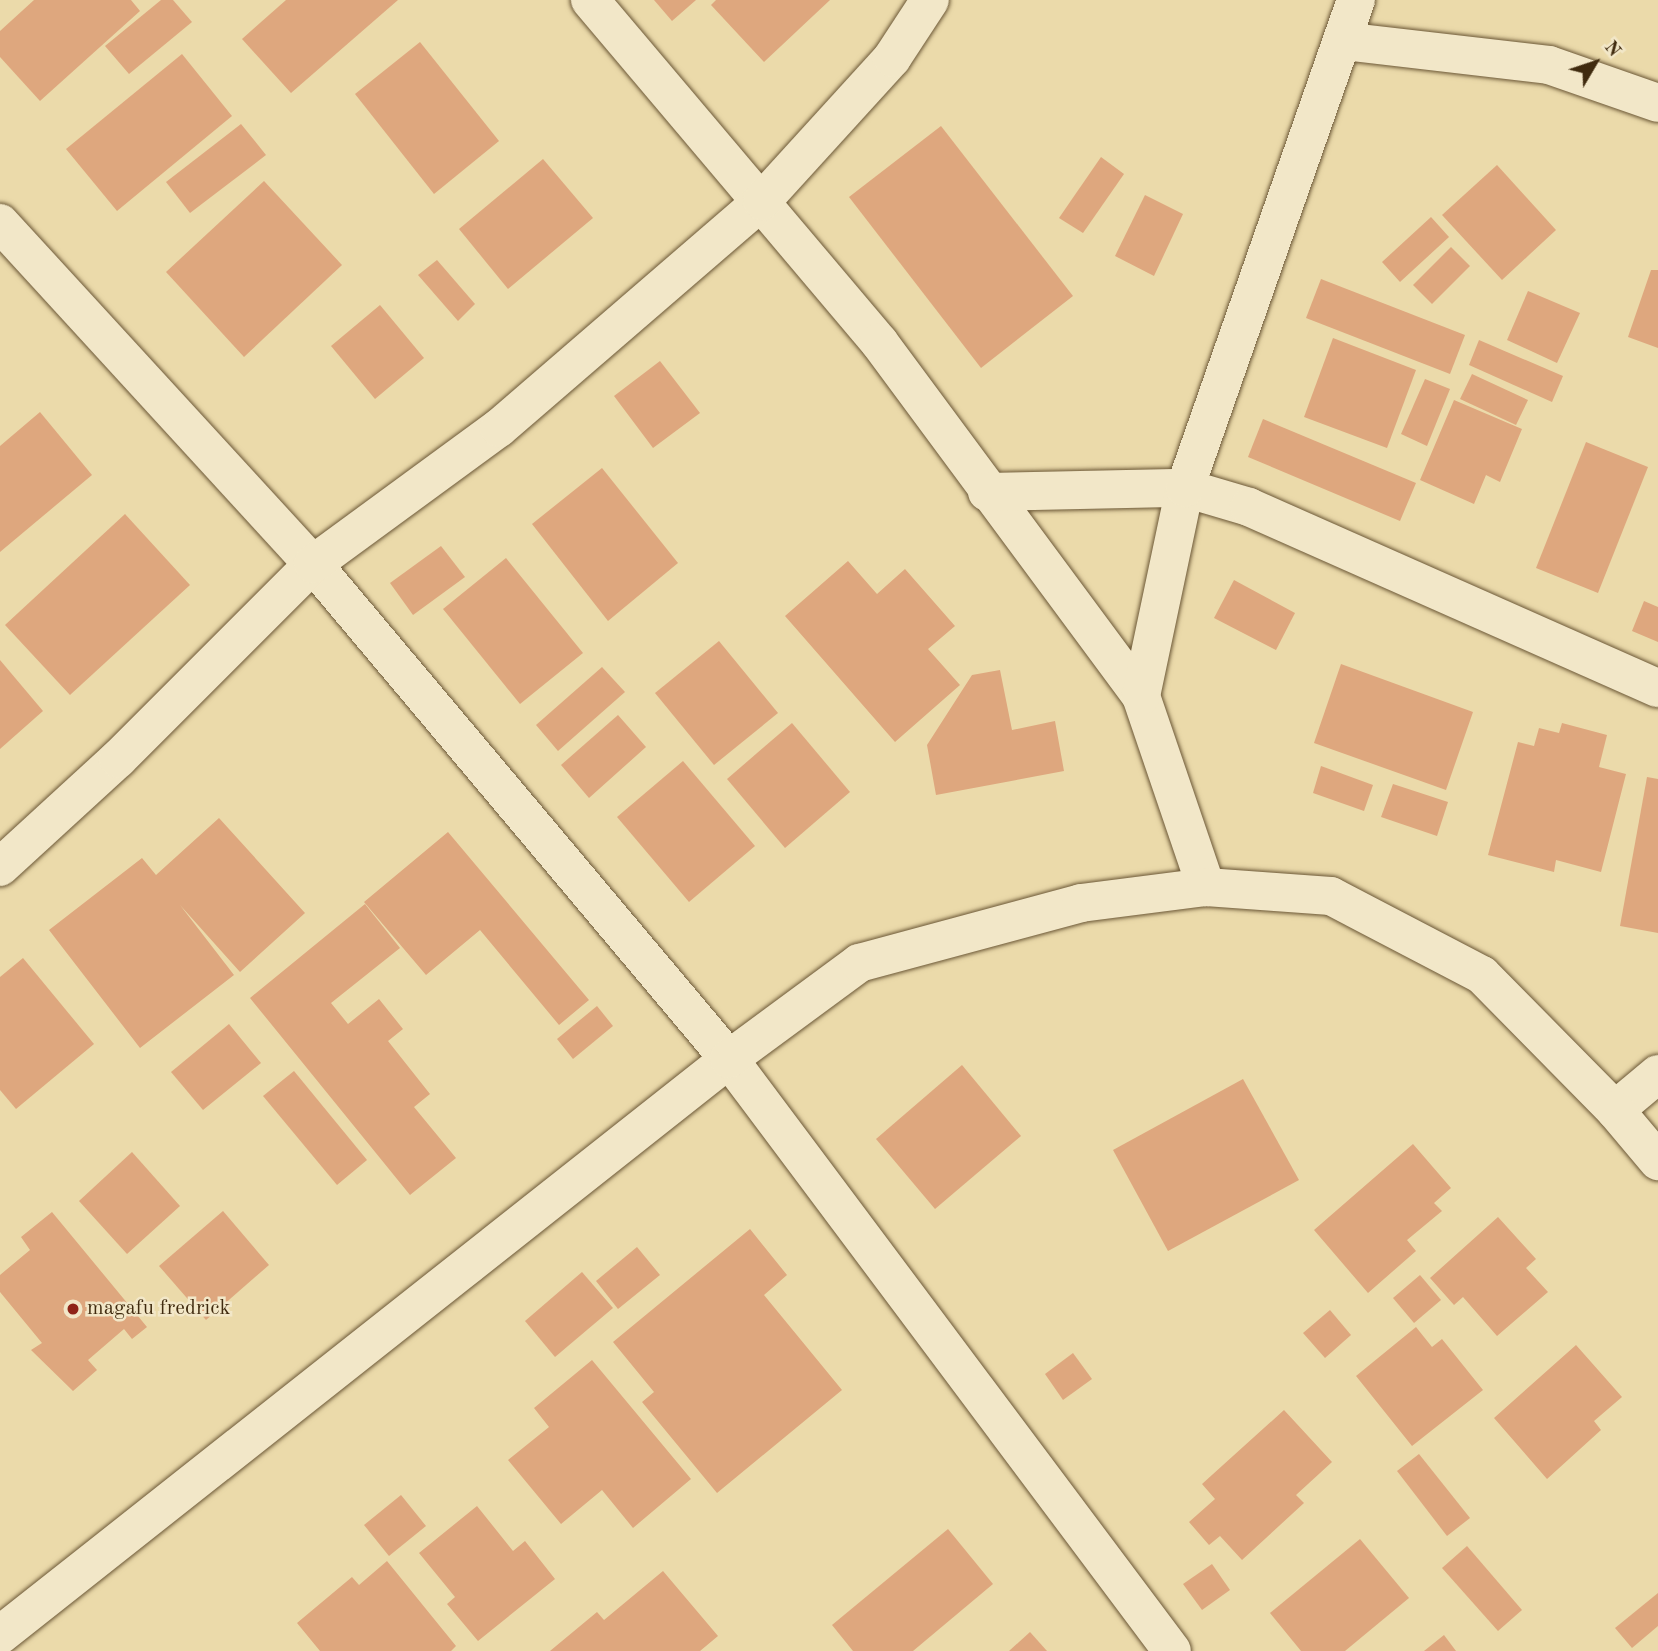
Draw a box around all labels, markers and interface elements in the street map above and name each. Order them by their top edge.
north arrow [1560,28,1630,98]
text: N [1600,38,1624,61]
place label: magafu fredrick [87,1296,230,1322]
marker: magafu fredrick [65,1301,81,1317]

